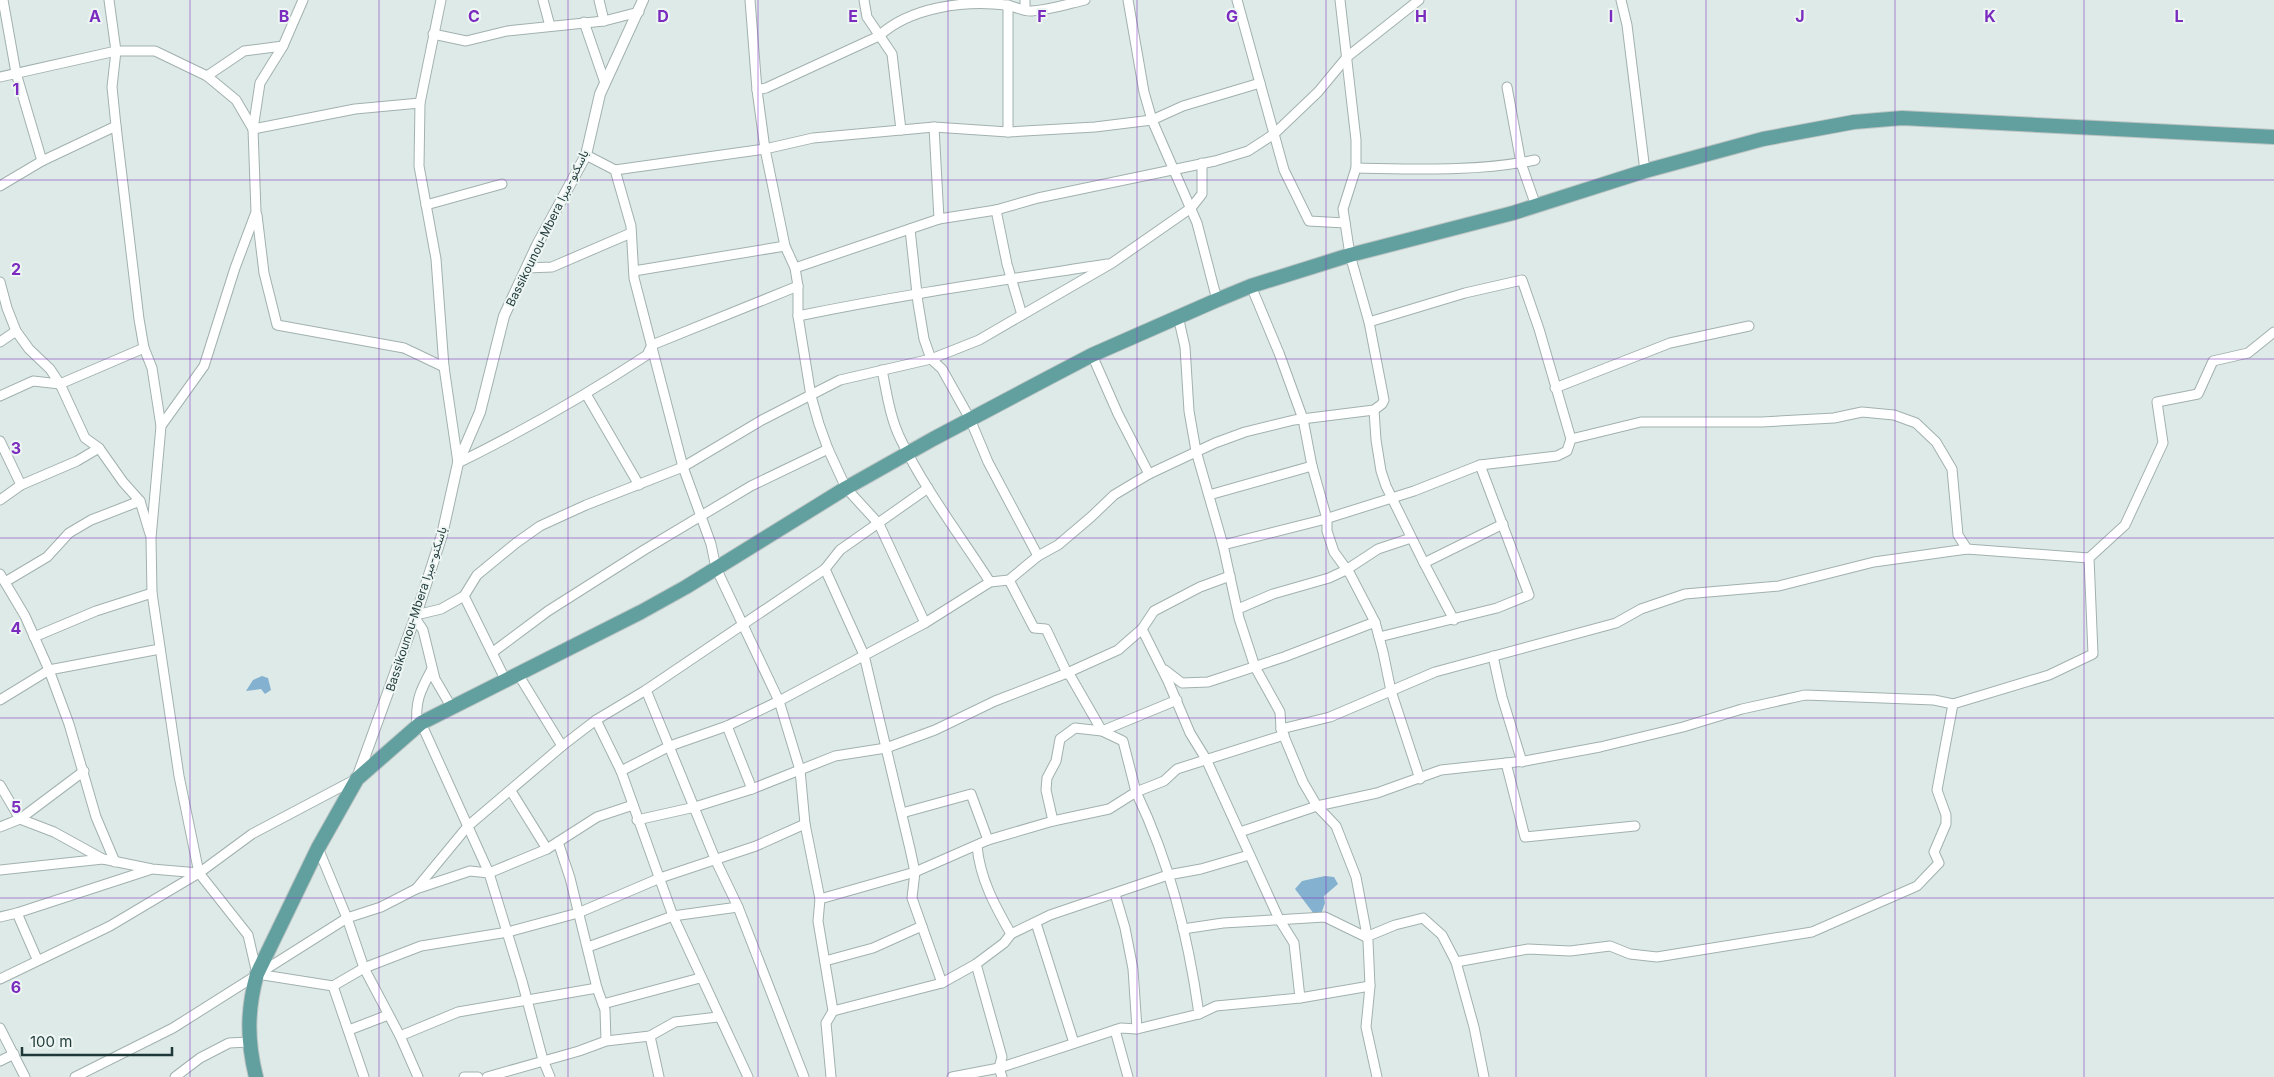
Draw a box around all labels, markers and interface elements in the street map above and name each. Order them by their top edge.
text: A [89,6,101,26]
text: B [279,6,289,26]
text: C [468,6,480,26]
text: D [657,6,669,26]
text: E [848,6,858,26]
text: F [1037,6,1047,26]
text: G [1226,6,1238,26]
text: H [1415,6,1427,26]
text: I [1609,6,1613,26]
text: J [1795,6,1805,26]
text: K [1984,6,1996,26]
text: L [2174,6,2184,26]
text: 1 [13,79,19,99]
street label: Bassikounou-Mbera باسكنو-مبرا [503,147,592,309]
text: 2 [11,259,21,279]
text: 3 [11,438,21,458]
street label: Bassikounou-Mbera باسكنو-مبرا [382,525,450,693]
text: 4 [11,618,22,638]
text: 5 [11,797,21,817]
text: 6 [11,977,21,997]
scale bar [22,1024,172,1056]
text: 100 m [30,1032,72,1051]

